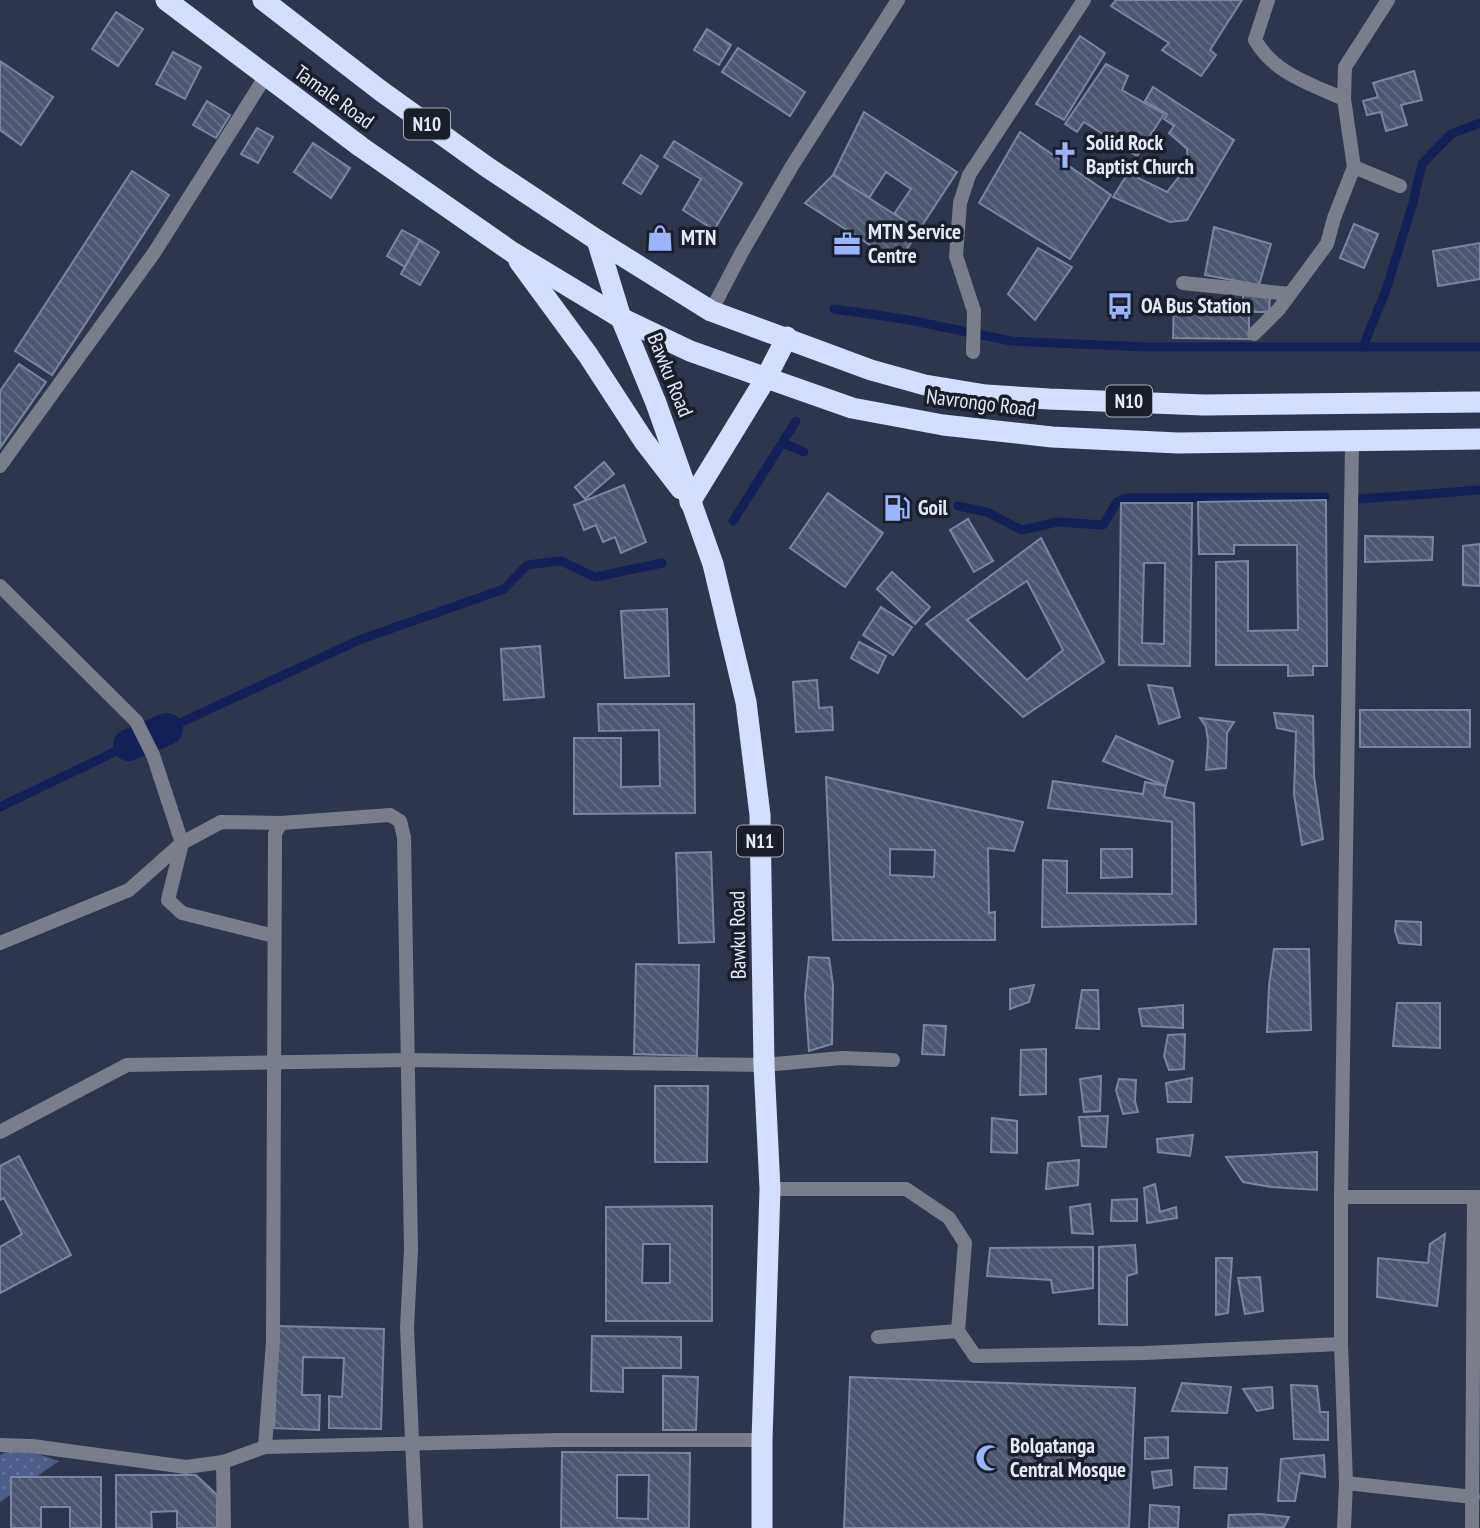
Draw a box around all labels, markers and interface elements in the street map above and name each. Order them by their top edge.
street label: Tamale Road [289,59,379,135]
road number: N10 [404,108,450,140]
place label: Solid Rock Baptist Church [1086,129,1194,180]
church icon: Solid Rock Baptist Church [1050,140,1080,170]
place label: MTN Service Centre [868,218,961,269]
shop icon: MTN [645,223,675,253]
place label: MTN [681,224,716,251]
office icon: MTN Service Centre [832,229,862,259]
bus stop icon: OA Bus Station [1105,291,1135,321]
place label: OA Bus Station [1141,292,1251,319]
street label: Bawku Road [641,329,700,421]
street label: Navrongo Road [925,382,1037,423]
road number: N10 [1106,386,1152,416]
fuel station icon: Goil [882,493,912,523]
place label: Goil [918,494,949,521]
road number: N11 [737,826,783,856]
street label: Bawku Road [723,891,752,979]
place label: Bolgatanga Central Mosque [1010,1432,1126,1483]
mosque icon: Bolgatanga Central Mosque [974,1443,1004,1473]

